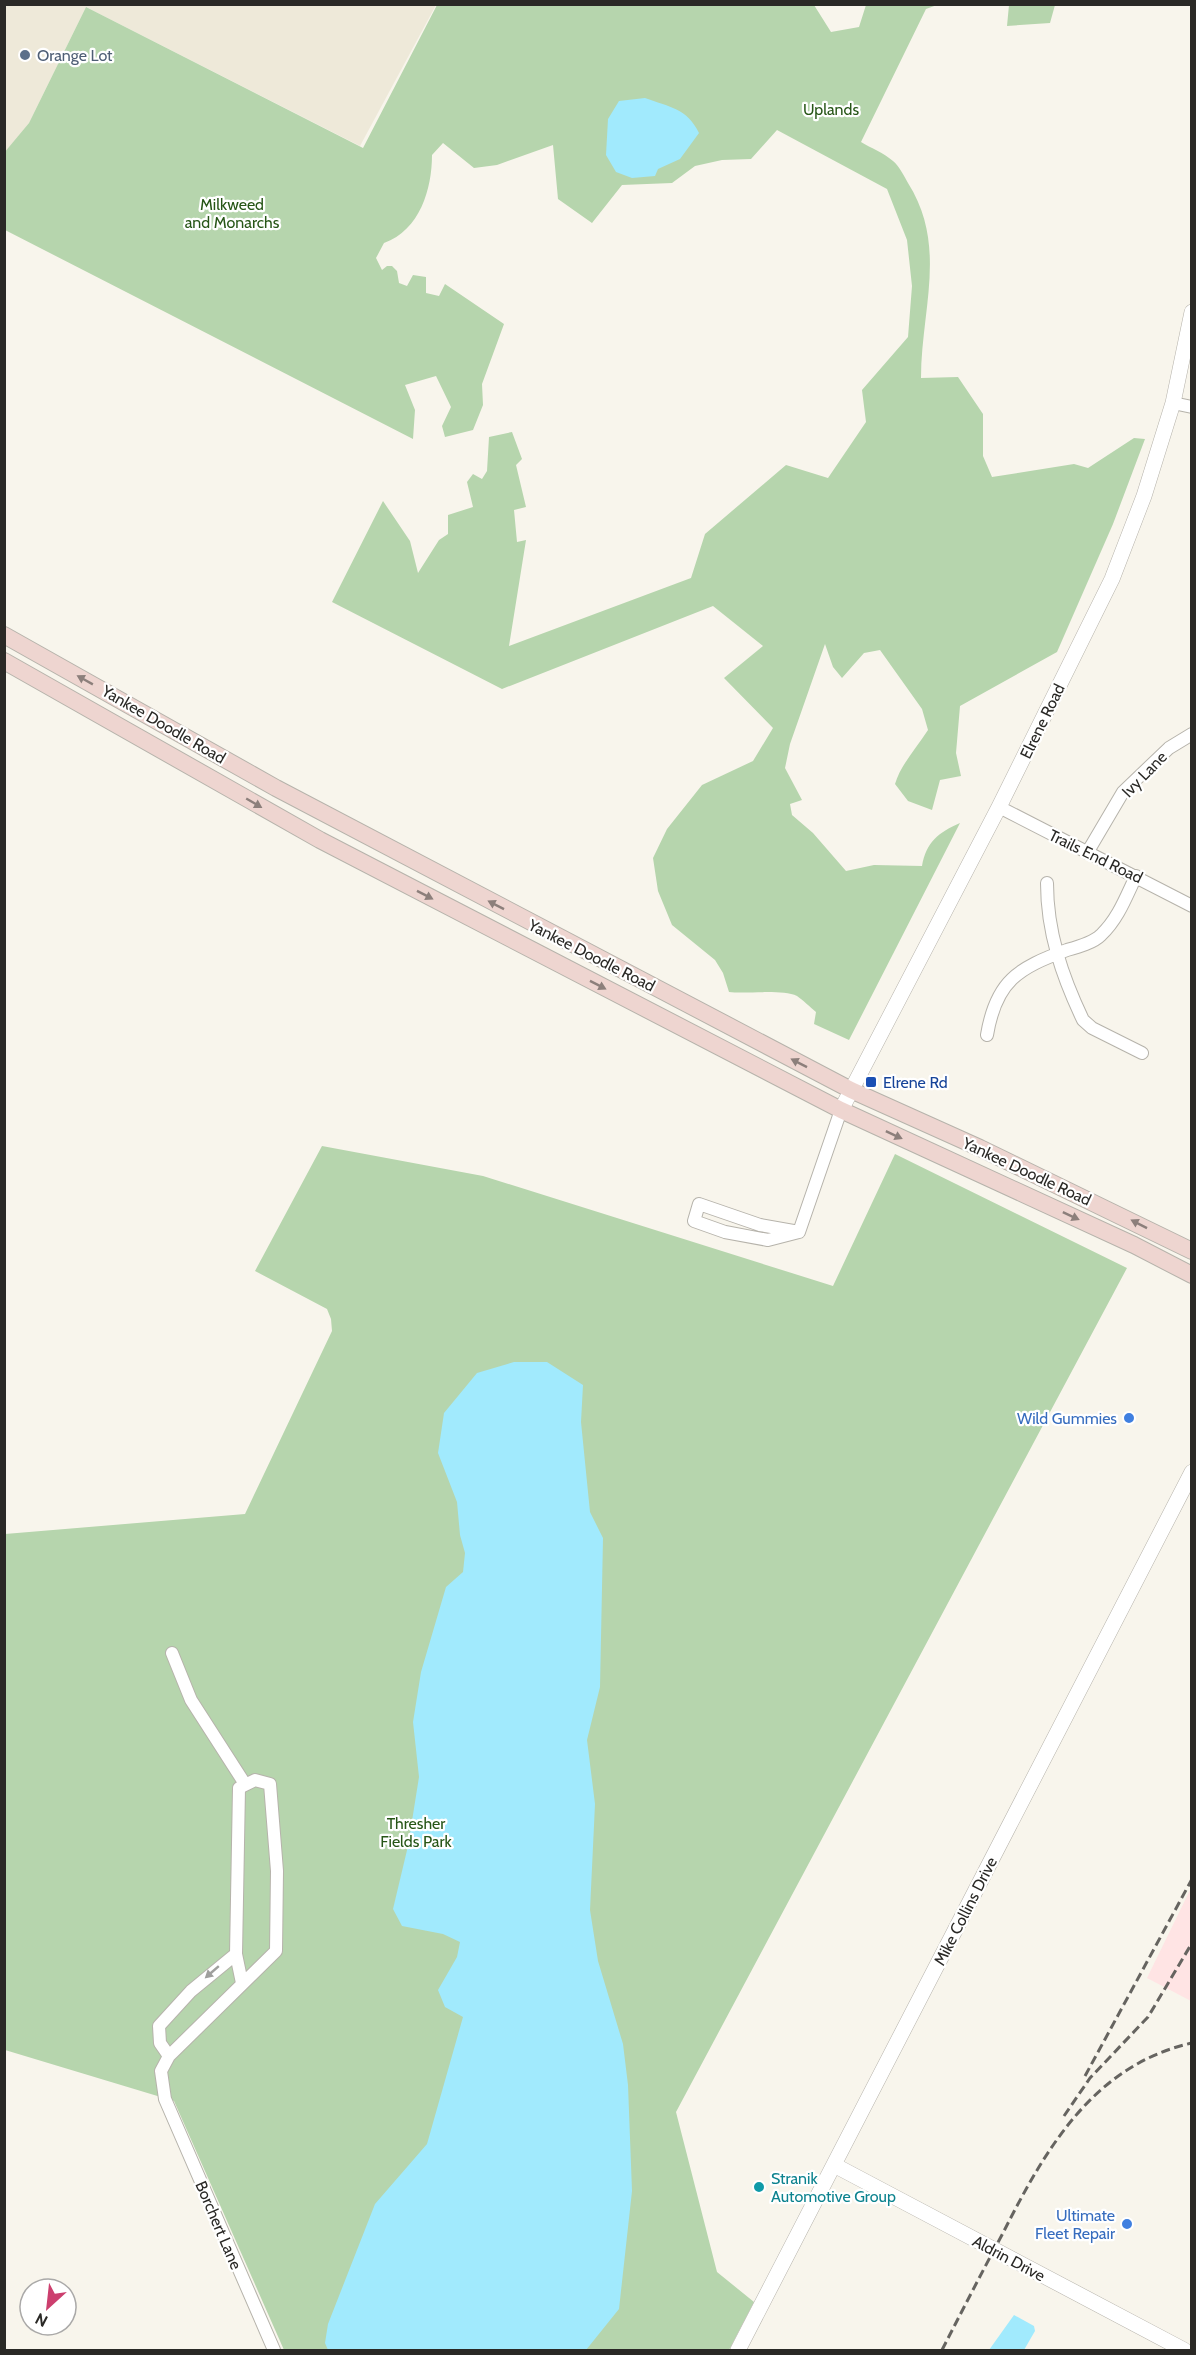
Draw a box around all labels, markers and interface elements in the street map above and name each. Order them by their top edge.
place label: Orange Lot [37,46,113,65]
marker: Orange Lot [18,48,32,62]
park label: Uplands [803,100,859,119]
park label: Milkweed and Monarchs [185,195,280,232]
one-way arrow [77,675,94,685]
street label: Yankee Doodle Road [98,681,229,768]
street label: Elrene Road [1016,681,1069,762]
street label: Ivy Lane [1118,747,1171,801]
one-way arrow [245,797,262,807]
street label: Trails End Road [1046,826,1146,887]
one-way arrow [417,890,434,900]
one-way arrow [487,900,504,910]
street label: Yankee Doodle Road [524,915,658,996]
one-way arrow [590,980,607,989]
one-way arrow [790,1058,807,1068]
place label: Elrene Rd [883,1073,948,1092]
marker: Elrene Rd [864,1075,878,1089]
one-way arrow [885,1130,902,1139]
street label: Yankee Doodle Road [959,1133,1094,1210]
one-way arrow [1062,1212,1079,1221]
one-way arrow [1131,1220,1148,1229]
place label: Wild Gummies [1017,1409,1117,1428]
marker: Wild Gummies [1122,1411,1136,1425]
park label: Thresher Fields Park [380,1814,453,1851]
street label: Mike Collins Drive [930,1854,1001,1969]
one-way arrow [205,1965,220,1978]
place label: Stranik Automotive Group [771,2169,896,2206]
street label: Borchert Lane [191,2178,246,2272]
marker: Stranik Automotive Group [752,2180,766,2194]
place label: Ultimate Fleet Repair [1035,2206,1116,2243]
marker: Ultimate Fleet Repair [1120,2217,1134,2231]
street label: Aldrin Drive [969,2231,1048,2285]
north arrow [18,2277,78,2337]
text: N [32,2309,51,2331]

